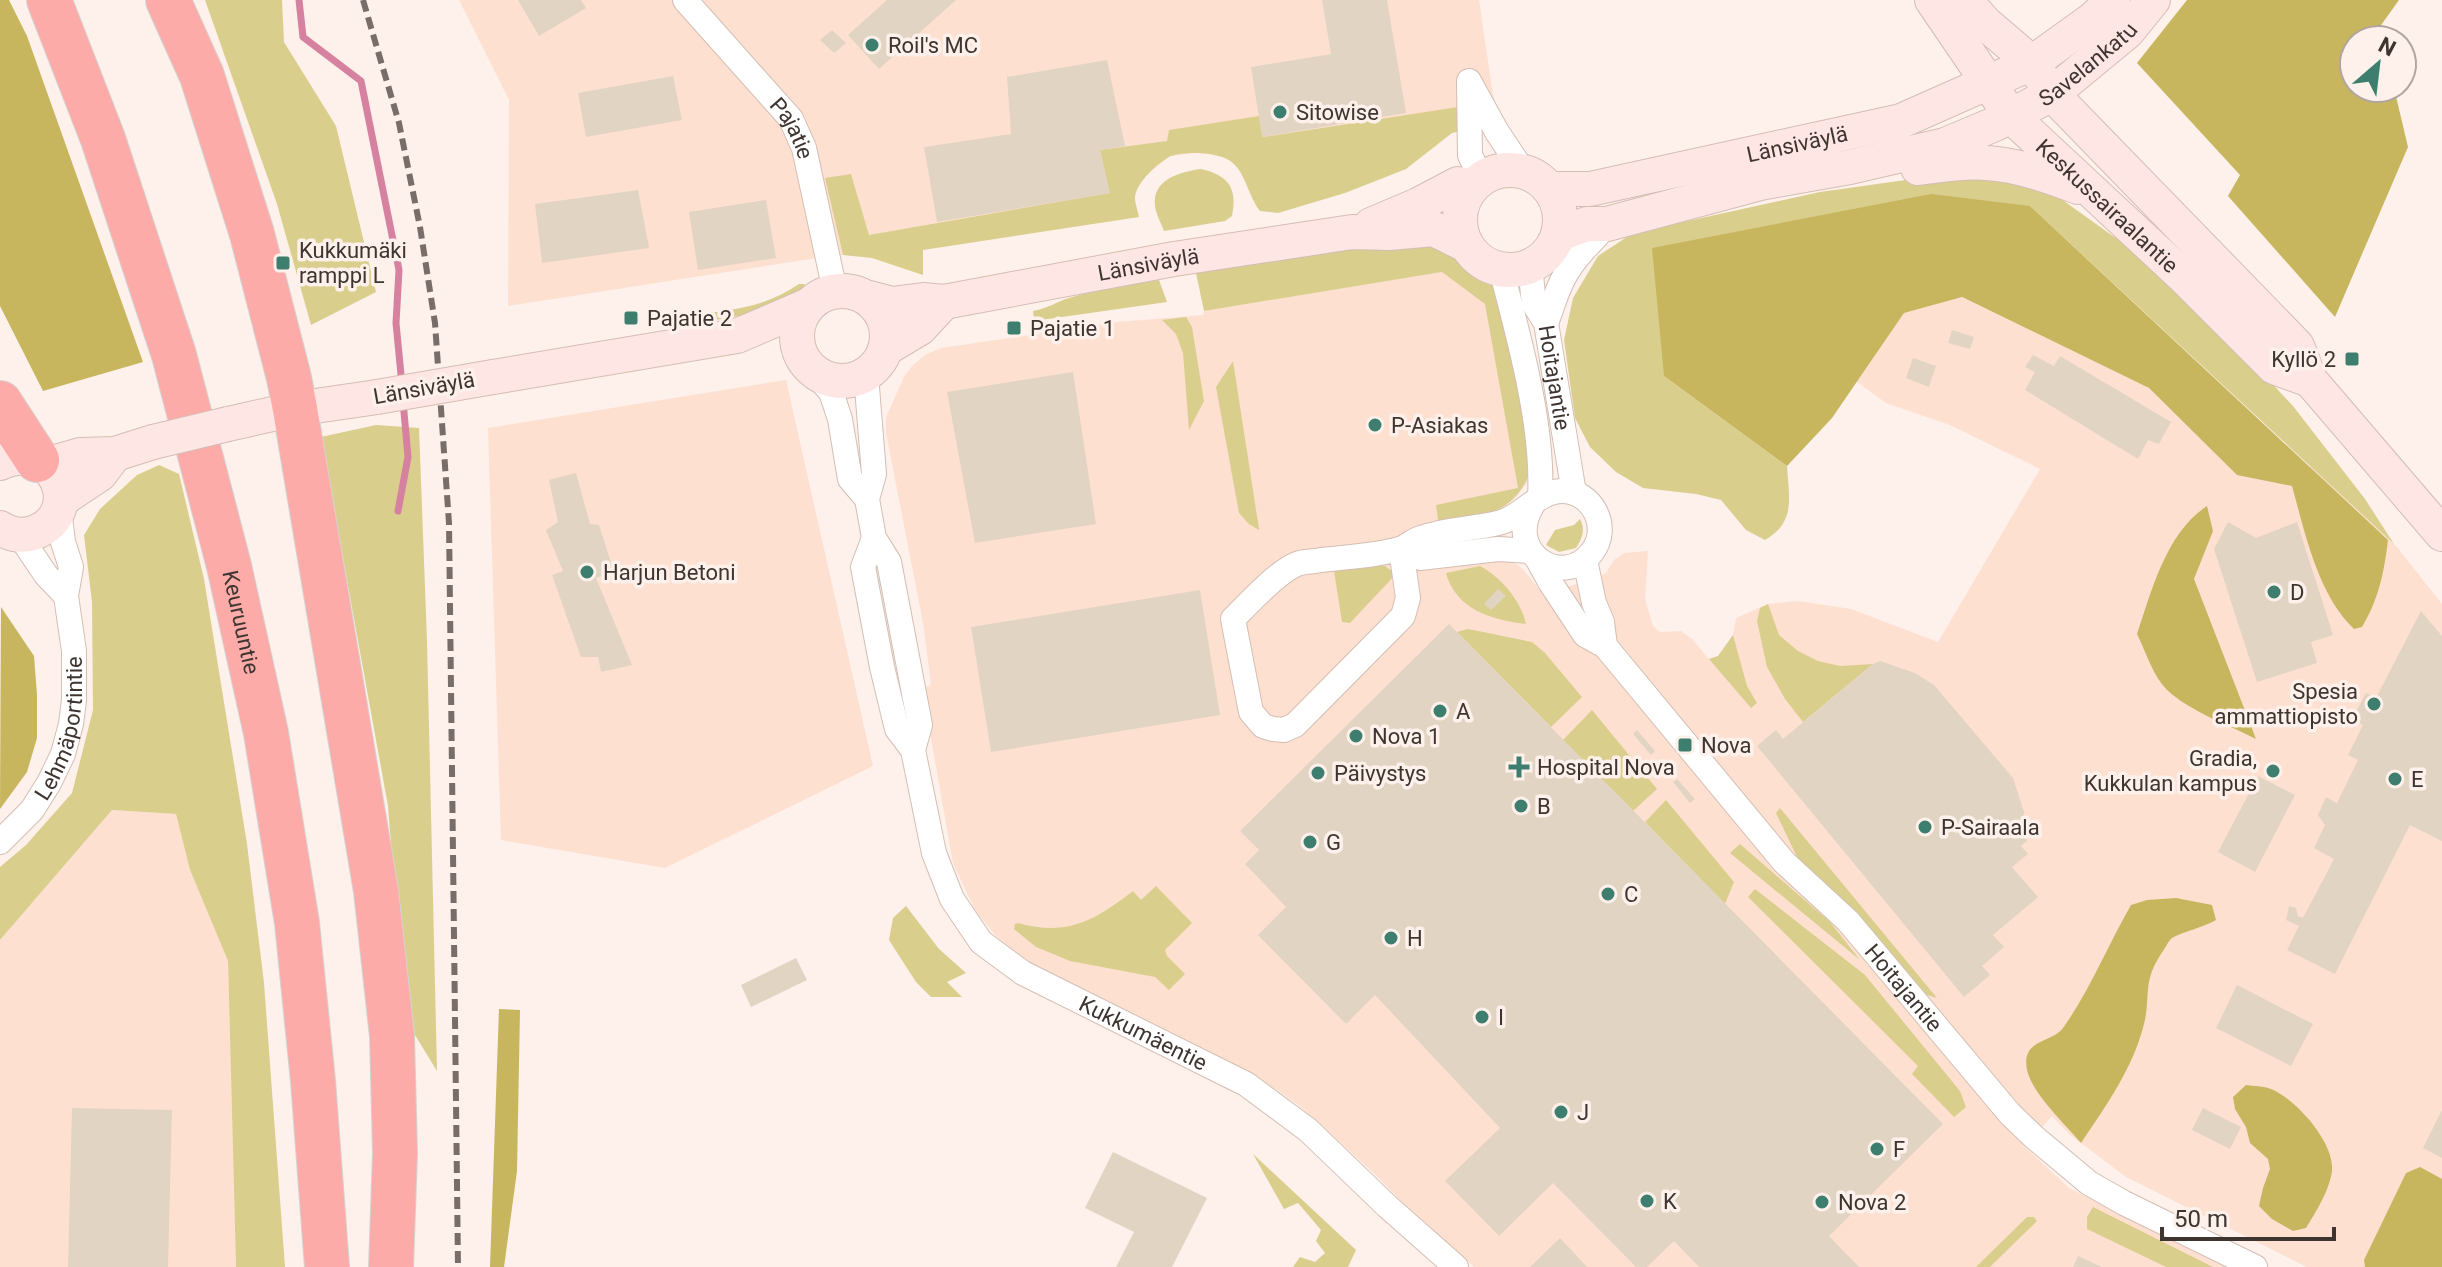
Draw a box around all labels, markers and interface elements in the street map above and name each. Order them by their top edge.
street label: Savelankatu [2034,18,2142,111]
north arrow [2338,24,2418,104]
text: N [2374,32,2400,61]
place label: Roil's MC [888,33,978,58]
marker: Roil's MC [863,36,881,54]
street label: Pajatie [765,92,818,161]
place label: Sitowise [1296,100,1379,125]
marker: Sitowise [1271,103,1289,121]
street label: Länsiväylä [1744,121,1850,167]
street label: Keskussairaalantie [2031,134,2184,278]
place label: Kukkumäki ramppi L [299,238,407,288]
street label: Länsiväylä [1096,243,1201,286]
marker: Kukkumäki ramppi L [274,254,292,272]
place label: Pajatie 2 [647,306,732,331]
marker: Pajatie 2 [622,309,640,327]
place label: Pajatie 1 [1030,316,1115,341]
marker: Pajatie 1 [1005,319,1023,337]
street label: Hoitajantie [1534,323,1576,432]
place label: Kyllö 2 [2271,347,2336,372]
marker: Kyllö 2 [2343,350,2361,368]
street label: Länsiväylä [371,367,477,409]
place label: P-Asiakas [1391,413,1488,438]
marker: P-Asiakas [1366,416,1384,434]
place label: Harjun Betoni [603,560,736,585]
marker: Harjun Betoni [578,563,596,581]
street label: Keuruuntie [218,568,265,676]
place label: D [2290,580,2304,605]
marker: D [2265,583,2283,601]
street label: Lehmäportintie [29,656,87,805]
place label: Spesia ammattiopisto [2215,679,2358,729]
marker: Spesia ammattiopisto [2365,695,2383,713]
place label: A [1456,699,1471,724]
marker: A [1431,702,1449,720]
place label: Nova 1 [1372,724,1440,749]
marker: Nova 1 [1347,727,1365,745]
place label: Nova [1701,733,1752,758]
marker: Nova [1676,736,1694,754]
place label: Gradia, Kukkulan kampus [2084,746,2257,796]
place label: Hospital Nova [1537,755,1675,780]
marker: Hospital Nova [1508,756,1530,778]
place label: Päivystys [1334,761,1426,786]
marker: Gradia, Kukkulan kampus [2264,762,2282,780]
marker: Päivystys [1309,764,1327,782]
place label: E [2411,767,2424,792]
marker: E [2386,770,2404,788]
place label: B [1537,794,1551,819]
marker: B [1512,797,1530,815]
place label: P-Sairaala [1941,815,2040,840]
marker: P-Sairaala [1916,818,1934,836]
place label: G [1326,830,1341,855]
marker: G [1301,833,1319,851]
place label: C [1624,882,1638,907]
marker: C [1599,885,1617,903]
place label: H [1407,926,1423,951]
marker: H [1382,929,1400,947]
street label: Hoitajantie [1860,939,1948,1036]
street label: Kukkumäentie [1075,991,1211,1075]
place label: I [1498,1005,1504,1030]
marker: I [1473,1008,1491,1026]
place label: J [1577,1100,1589,1125]
marker: J [1552,1103,1570,1121]
place label: F [1893,1137,1905,1162]
marker: F [1868,1140,1886,1158]
place label: K [1663,1189,1677,1214]
place label: Nova 2 [1838,1190,1906,1215]
scale bar [2162,1191,2334,1241]
marker: K [1638,1192,1656,1210]
marker: Nova 2 [1813,1193,1831,1211]
text: 50 m [2174,1205,2228,1233]

